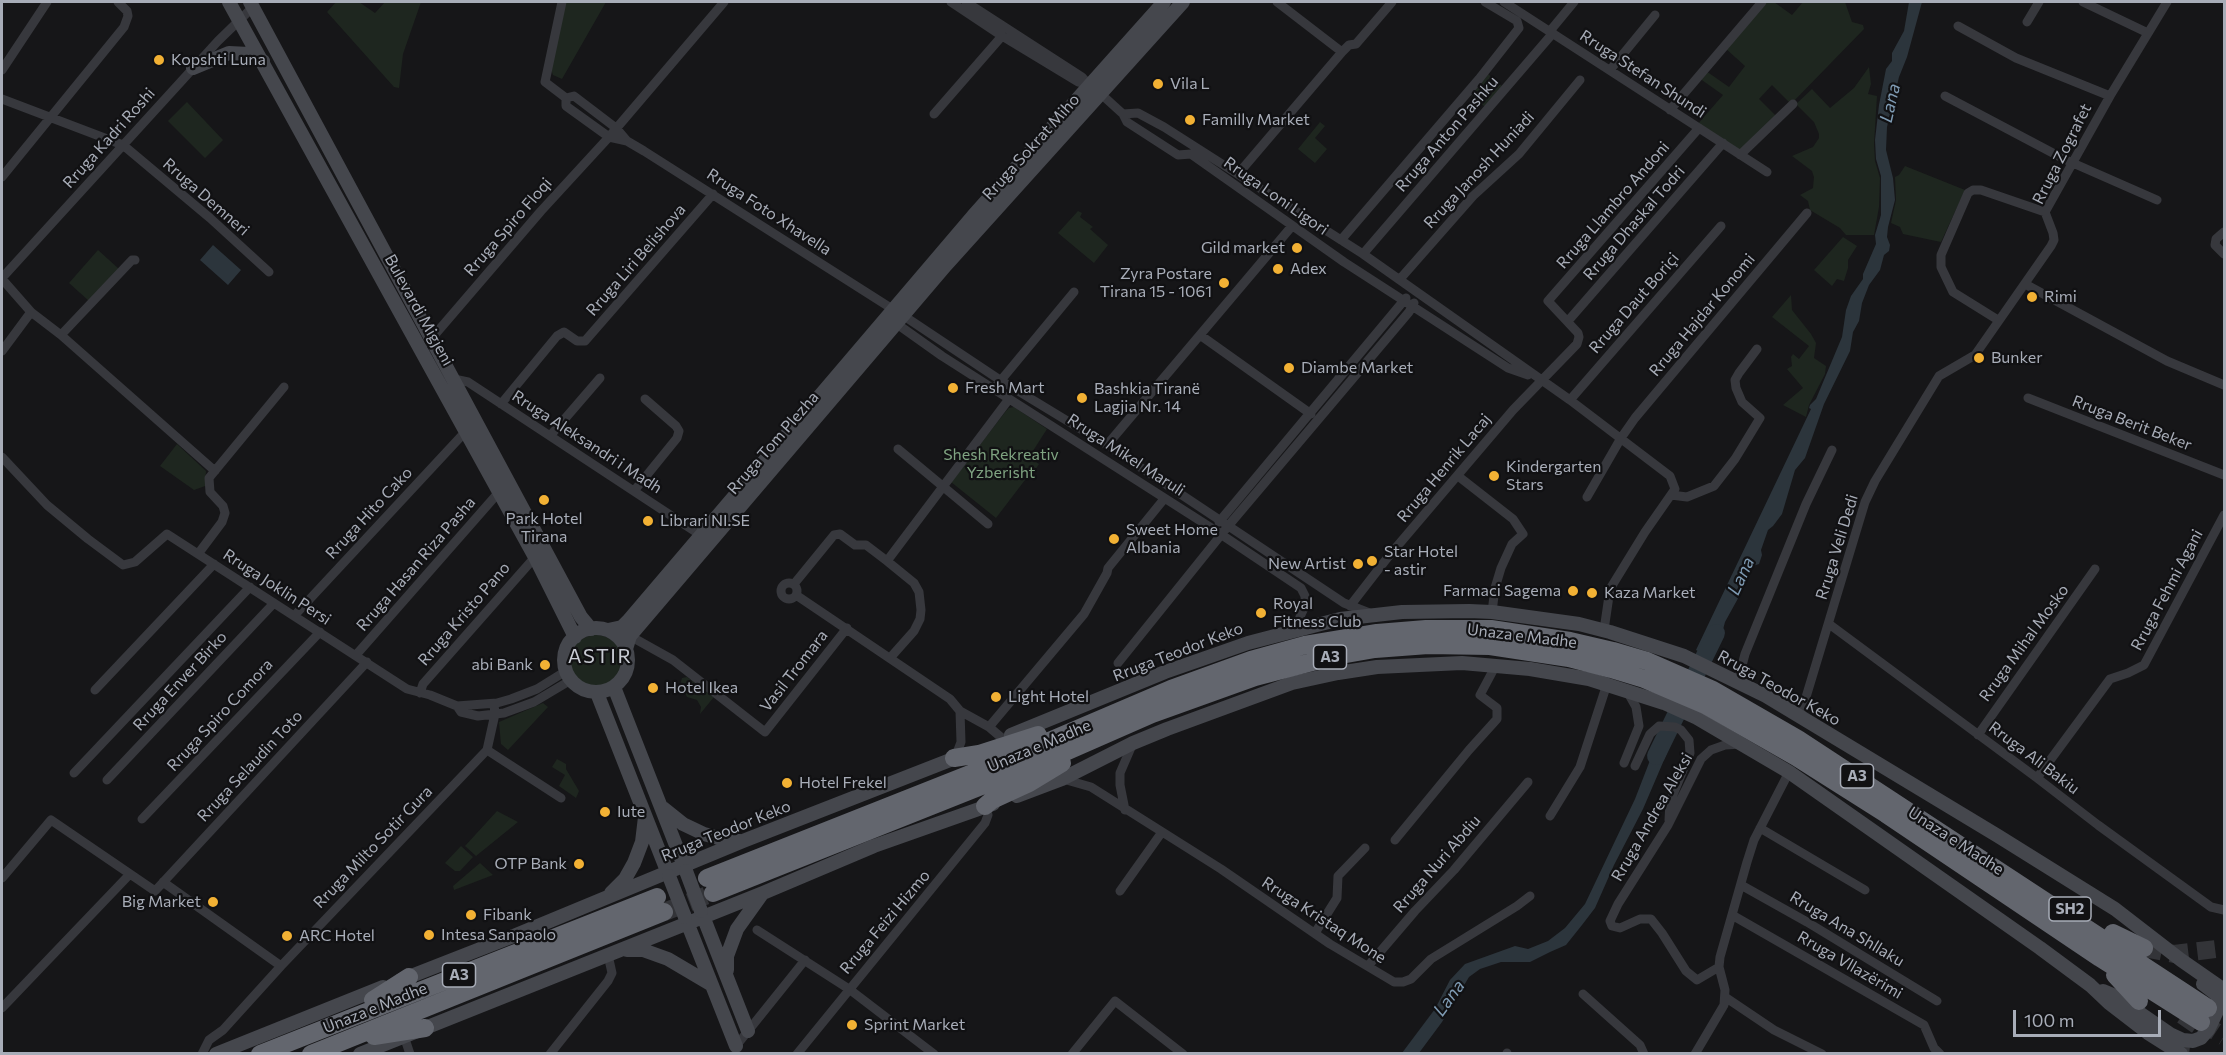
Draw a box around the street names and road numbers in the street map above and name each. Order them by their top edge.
street label: Rruga Stefan Shundi [1576,26,1710,122]
street label: Rruga Anton Pashku [1392,72,1502,196]
street label: Rruga Kadri Roshi [59,84,159,192]
street label: Rruga Sokrat Miho [978,90,1084,204]
street label: Rruga Zografet [2028,100,2096,208]
street label: Rruga Janosh Huniadi [1420,107,1538,233]
street label: Rruga Llambro Andoni [1553,138,1673,272]
street label: Rruga Loni Ligori [1220,153,1332,239]
street label: Rruga Demneri [159,154,253,240]
street label: Rruga Dhaskal Todri [1579,162,1689,284]
street label: Rruga Foto Xhavella [703,165,835,259]
street label: Rruga Spiro Floqi [460,174,556,280]
street label: Rruga Liri Belishova [582,200,690,320]
street label: Rruga Daut Boriçi [1585,249,1683,357]
street label: Rruga Hajdar Konomi [1645,250,1759,380]
street label: Bulevardi Migjeni [380,251,458,369]
street label: Rruga Aleksandri i Madh [508,386,666,498]
street label: Rruga Tom Plezha [723,388,823,498]
street label: Rruga Berit Beker [2069,391,2195,455]
street label: Rruga Mikel Maruli [1064,410,1188,500]
street label: Rruga Henrik Lacaj [1393,410,1495,526]
street label: Rruga Hito Cako [322,463,416,563]
street label: Rruga Veli Dedi [1812,492,1862,602]
street label: Rruga Hasan Riza Pasha [352,493,480,635]
street label: Rruga Fehmi Agani [2127,526,2207,654]
street label: Rruga Joklin Persi [219,545,335,629]
street label: Rruga Kristo Pano [414,558,514,670]
street label: Rruga Mihal Mosko [1975,581,2073,705]
street label: Rruga Teodor Keko [1110,618,1246,686]
street label: Unaza e Madhe [1466,620,1578,652]
street label: Vasil Tromara [756,626,832,716]
street label: Rruga Enver Birko [129,627,231,735]
road number: A3 [1314,645,1346,669]
street label: Rruga Teodor Keko [1714,646,1844,730]
street label: Rruga Spiro Comora [163,655,277,775]
street label: Rruga Selaudin Toto [193,706,307,826]
street label: Unaza e Madhe [984,716,1094,776]
street label: Rruga Ali Bakiu [1985,718,2083,798]
street label: Rruga Andrea Aleksi [1607,749,1697,885]
road number: A3 [1840,764,1874,788]
street label: Rruga Milto Sotir Gura [310,782,436,912]
street label: Rruga Teodor Keko [659,796,793,866]
street label: Unaza e Madhe [1904,803,2008,879]
street label: Rruga Nuri Abdiu [1389,811,1485,917]
street label: Rruga Feizi Hizmo [836,866,934,978]
street label: Rruga Kristaq Mone [1258,873,1390,967]
street label: Rruga Ana Shllaku [1786,887,1908,971]
road number: SH2 [2049,897,2091,921]
street label: Rruga Vllazërimi [1794,927,1906,1003]
road number: A3 [442,963,476,987]
street label: Unaza e Madhe [320,978,430,1038]

